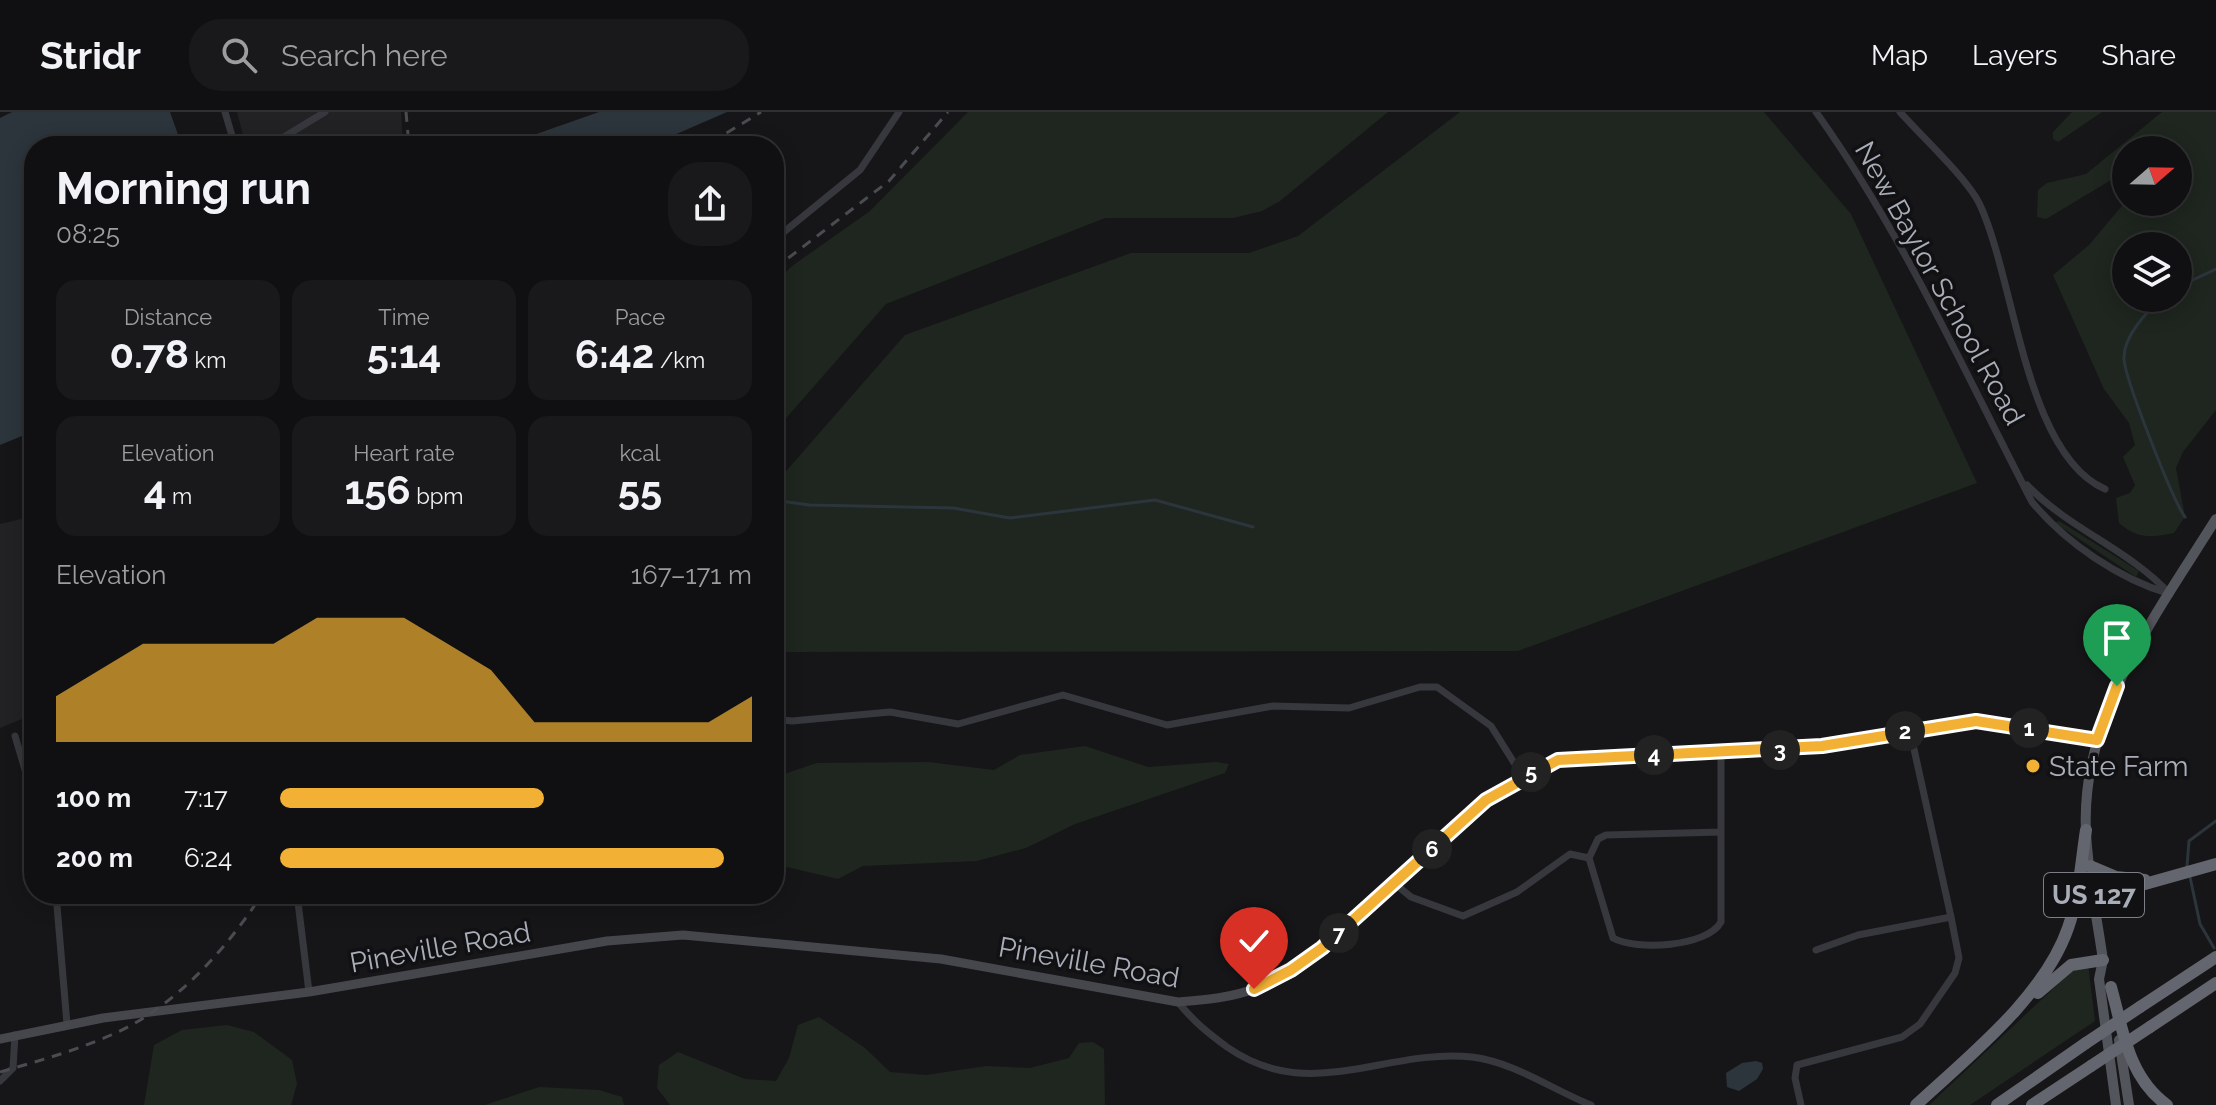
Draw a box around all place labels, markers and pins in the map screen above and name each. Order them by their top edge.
pin [2083,604,2151,686]
pin: 1 [2009,708,2049,748]
pin: 2 [1885,711,1925,751]
pin: 3 [1760,730,1800,770]
pin: 4 [1634,735,1674,775]
place label: State Farm [2049,750,2188,783]
pin: 5 [1511,752,1551,792]
marker: State Farm [2024,757,2042,775]
pin: 6 [1412,829,1452,869]
pin [1220,907,1288,989]
pin: 7 [1319,913,1359,953]

